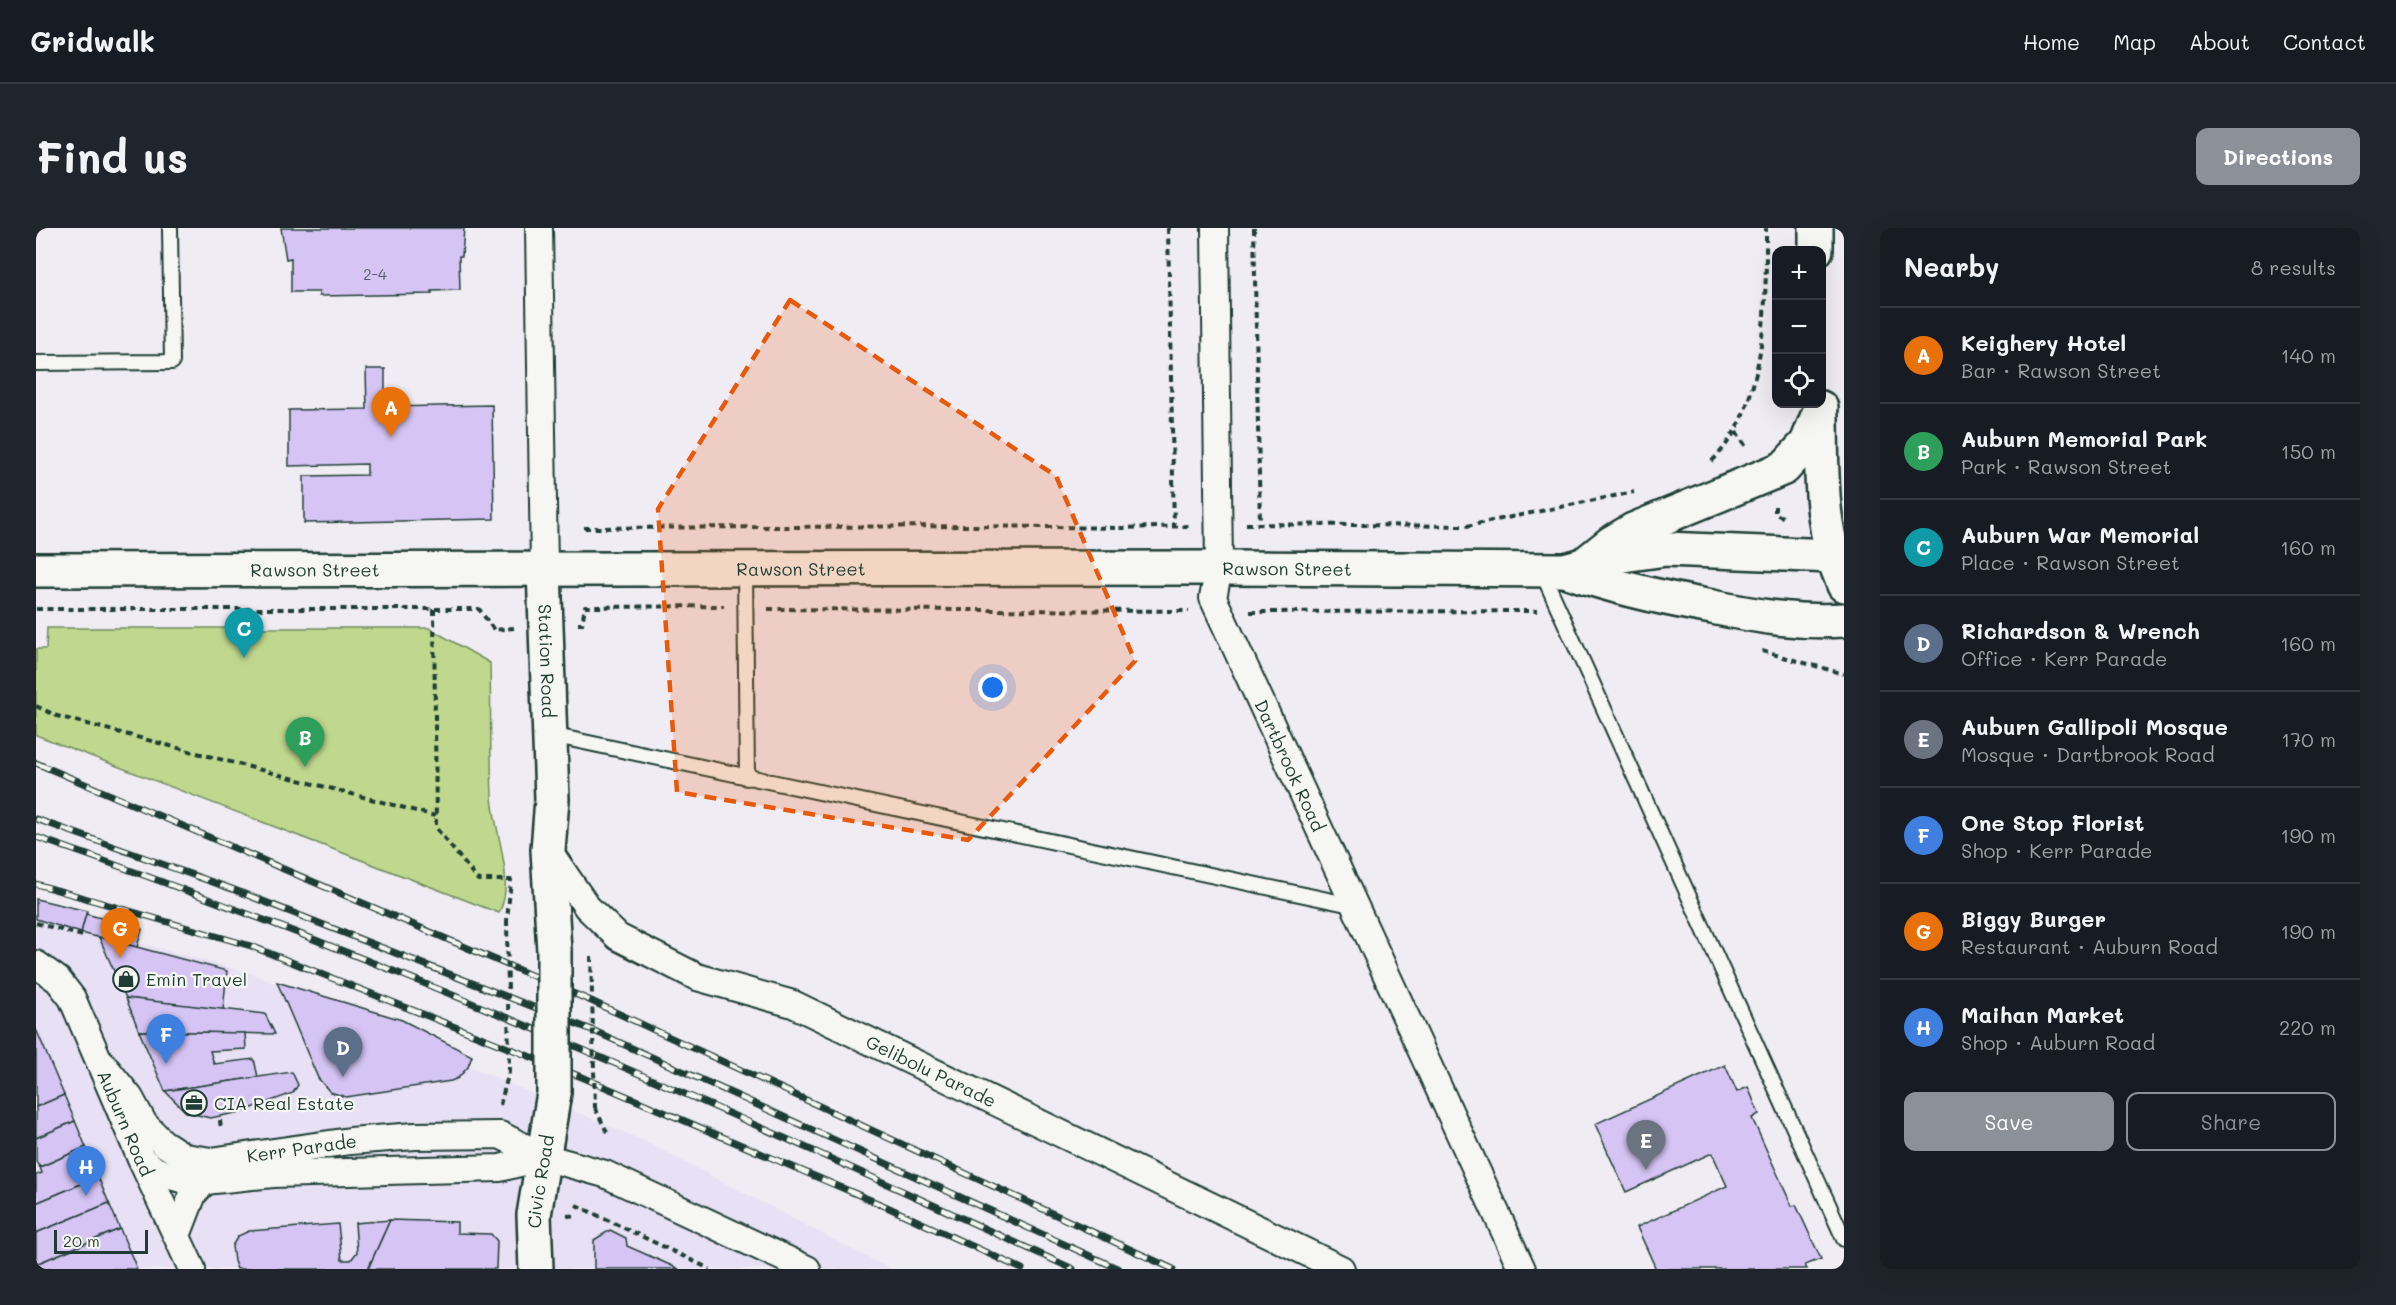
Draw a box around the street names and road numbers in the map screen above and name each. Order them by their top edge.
street label: Rawson Street [1222,556,1352,581]
street label: Rawson Street [250,557,380,582]
street label: Rawson Street [736,557,866,581]
street label: Station Road [533,604,561,718]
street label: Dartbrook Road [1249,696,1331,835]
street label: Gelibolu Parade [862,1029,1000,1113]
street label: Auburn Road [92,1066,159,1180]
street label: Kerr Parade [245,1129,358,1168]
street label: Civic Road [522,1133,559,1229]

